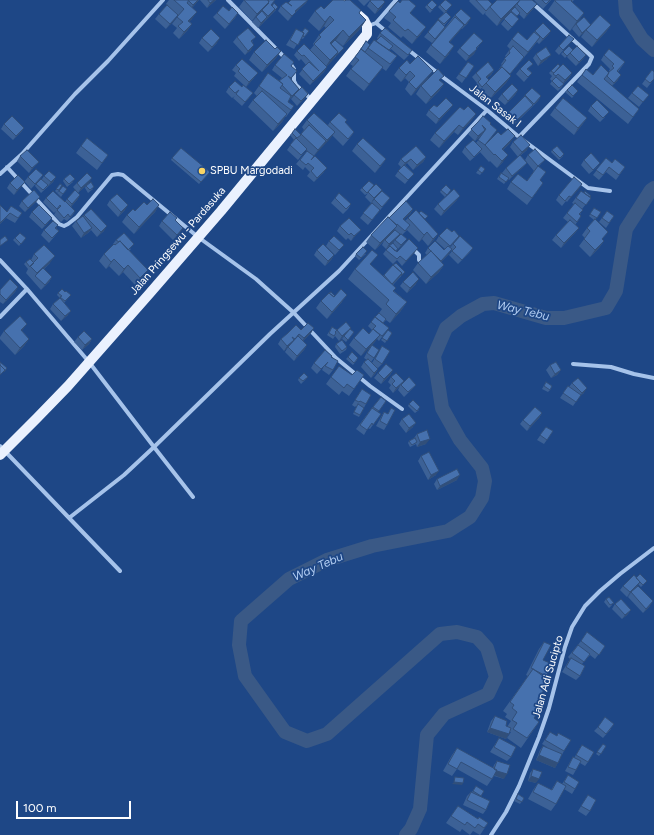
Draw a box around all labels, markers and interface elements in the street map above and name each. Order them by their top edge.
street label: Jalan Sasak I [466,82,524,130]
place label: SPBU Margodadi [210,164,293,178]
marker: SPBU Margodadi [197,166,207,176]
street label: Jalan Pringsewu - Pardasuka [127,184,229,298]
water label: Way Tebu [495,298,551,324]
water label: Way Tebu [291,550,345,584]
street label: Jalan Adi Sucipto [530,634,566,720]
scale bar [18,793,133,819]
text: 100 m [23,801,57,815]

